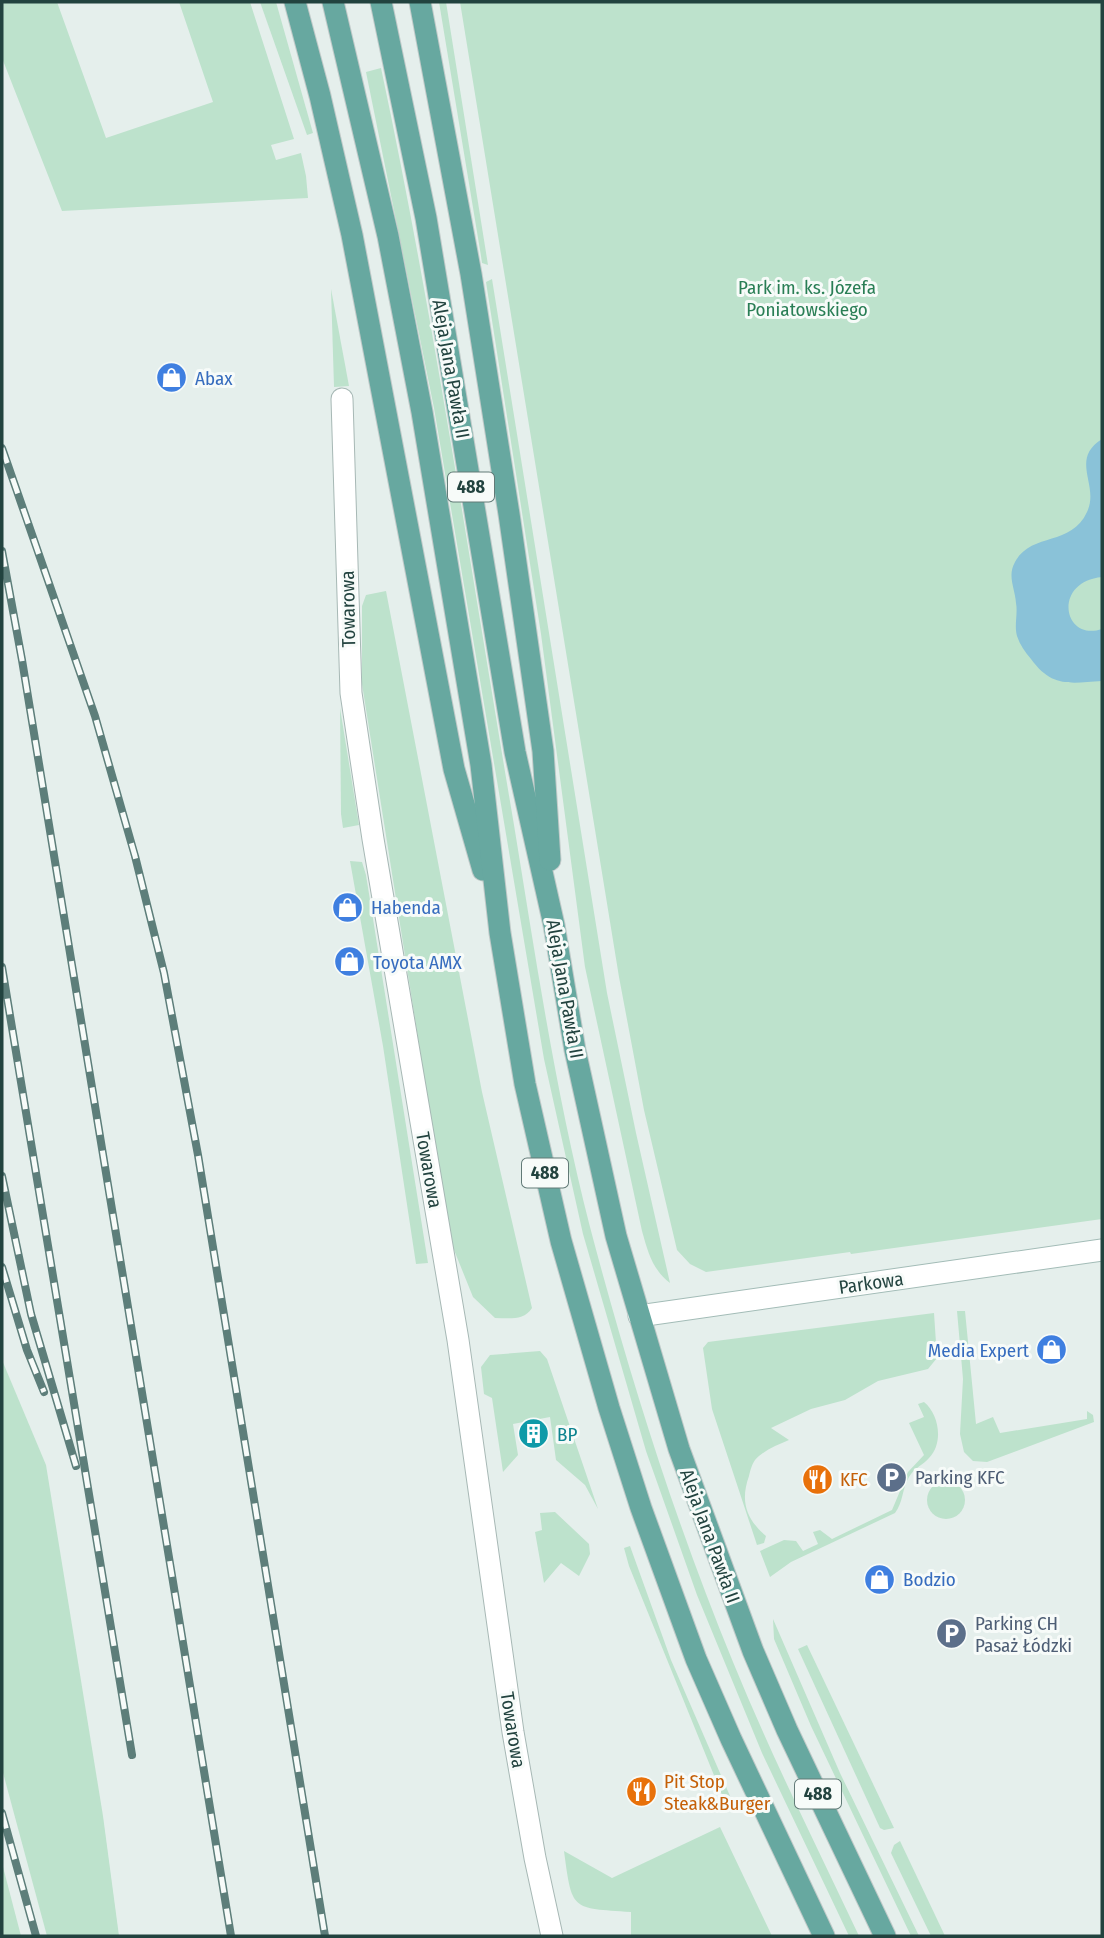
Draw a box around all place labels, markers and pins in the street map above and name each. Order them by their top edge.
shop icon: Abax [155,361,189,395]
place label: Abax [195,367,233,390]
shop icon: Habenda [331,890,365,924]
place label: Habenda [371,896,441,919]
shop icon: Toyota AMX [333,945,367,979]
place label: Toyota AMX [373,951,462,974]
shop icon: Media Expert [1035,1333,1069,1367]
place label: Media Expert [928,1339,1030,1362]
building icon: BP [517,1417,551,1451]
place label: BP [557,1423,577,1446]
parking icon: Parking KFC [875,1460,909,1494]
restaurant icon: KFC [800,1462,834,1496]
place label: Parking KFC [915,1466,1005,1489]
place label: KFC [840,1468,868,1491]
shop icon: Bodzio [863,1562,897,1596]
place label: Bodzio [903,1568,956,1591]
place label: Parking CH Pasaż Łódzki [975,1612,1072,1657]
parking icon: Parking CH Pasaż Łódzki [935,1617,969,1651]
place label: Pit Stop Steak&Burger [664,1770,771,1815]
restaurant icon: Pit Stop Steak&Burger [624,1775,658,1809]

